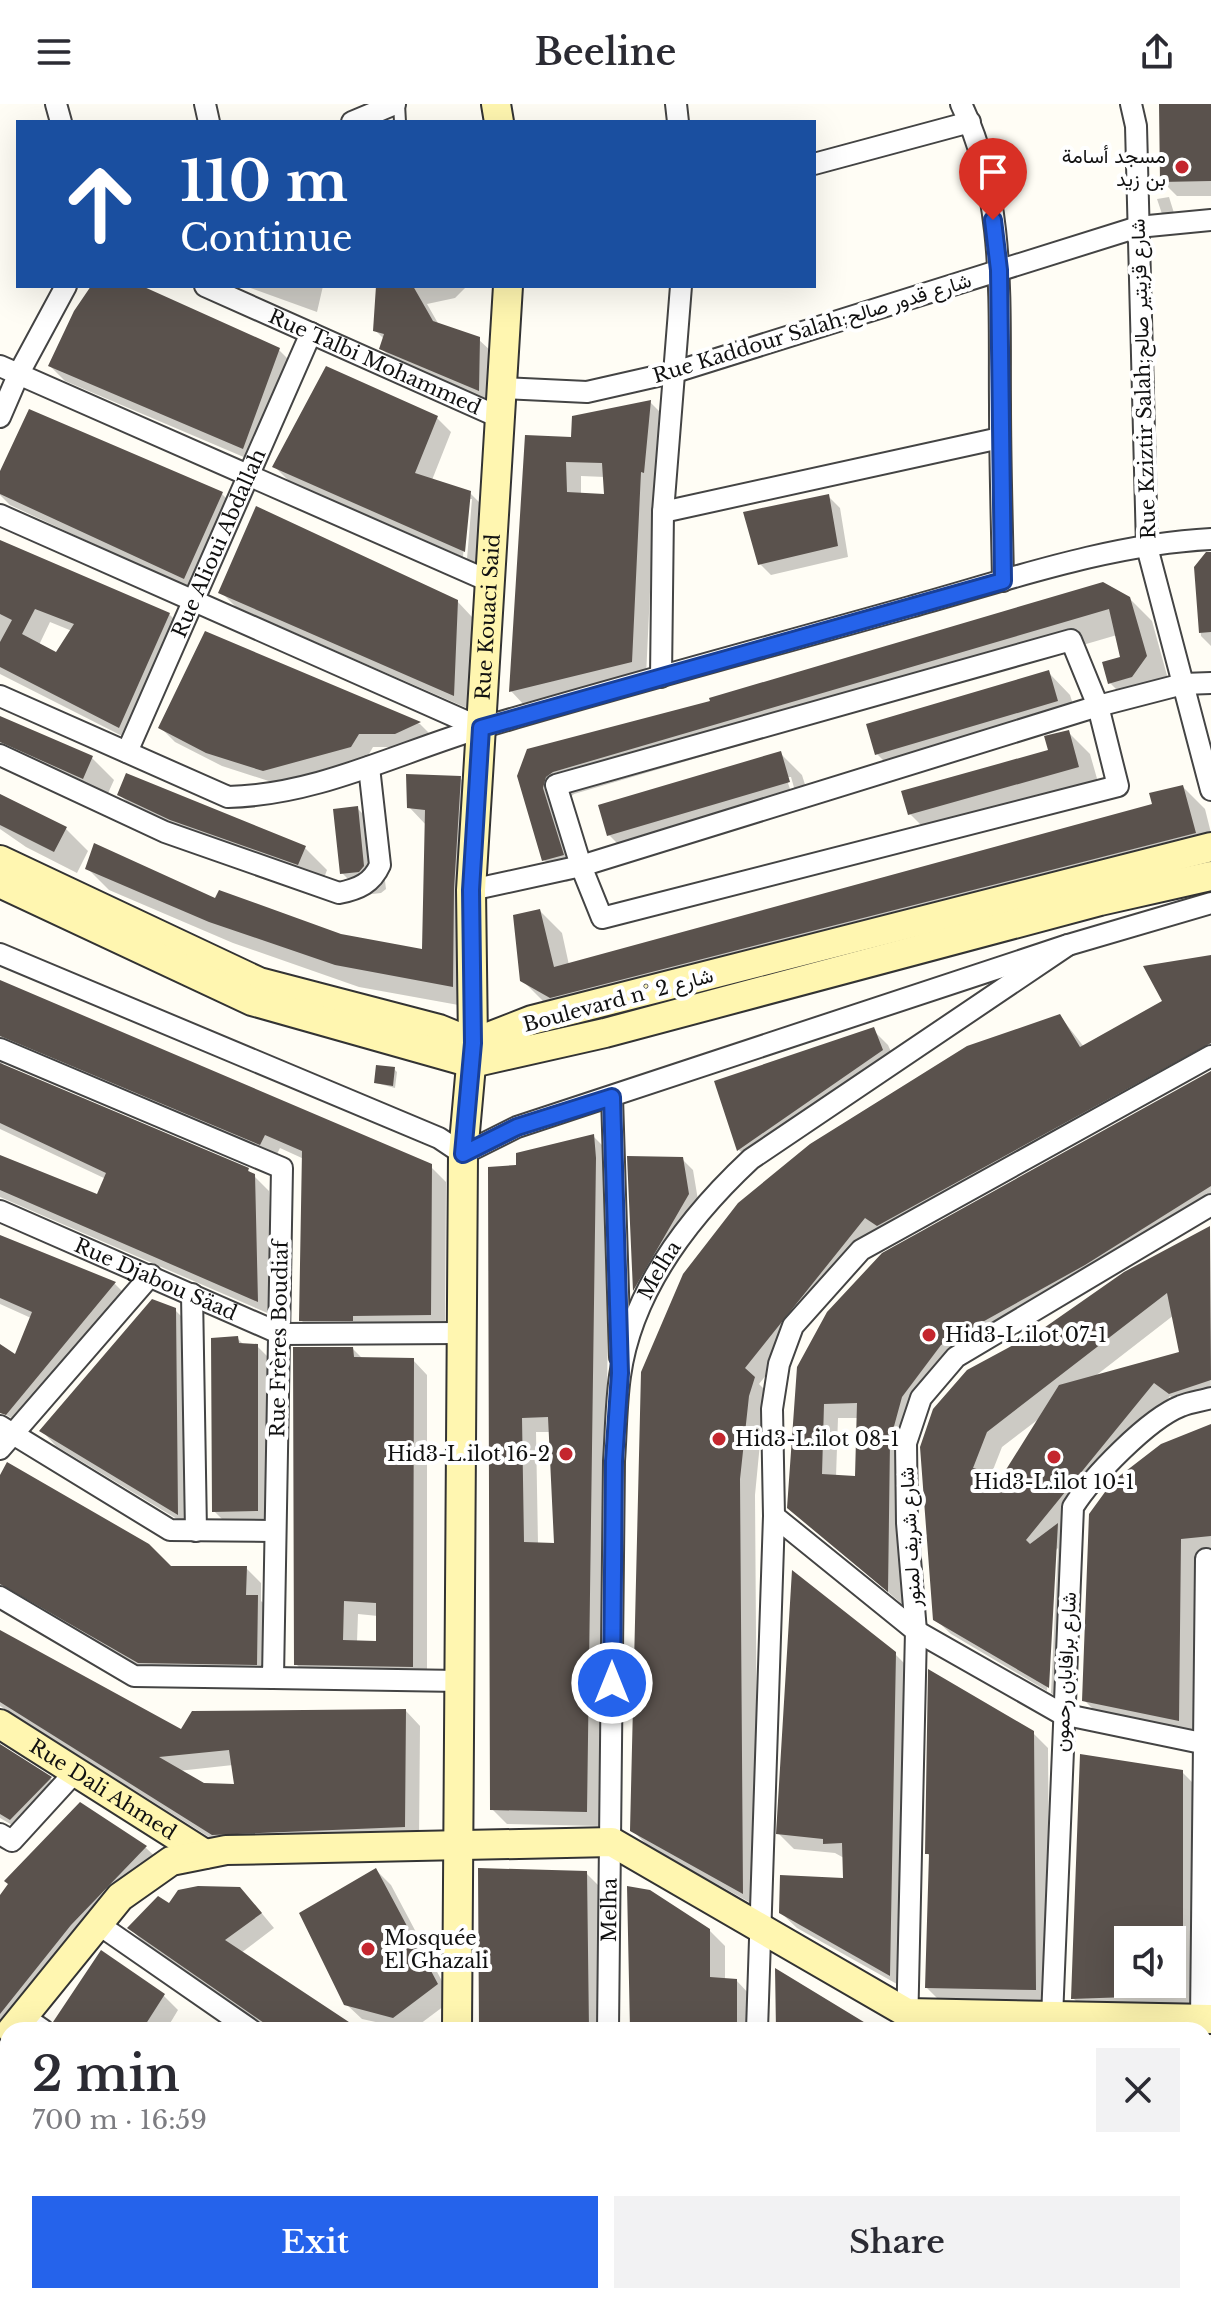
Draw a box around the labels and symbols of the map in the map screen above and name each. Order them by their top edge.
pin [959,138,1027,220]
place label: مسجد أسامة بن زيد [1062,144,1166,192]
marker: مسجد أسامة بن زيد [1173,158,1191,176]
street label: Rue Kziztir Salah;شارع قزيتير صالح [1125,218,1163,540]
street label: Rue Kaddour Salah;شارع قدور صالح [650,268,975,390]
street label: Rue Talbi Mohammed [265,304,485,420]
street label: Rue Alioui Abdallah [167,445,271,641]
street label: Rue Kouaci Said [471,533,505,701]
street label: Boulevard n° شارع 2 [520,963,716,1039]
street label: Rue Djabou Säad [71,1233,241,1325]
street label: Melha [633,1235,687,1304]
street label: Rue Frères Boudiaf [265,1237,293,1438]
place label: Hid3-L.ilot 07-1 [945,1323,1107,1347]
marker: Hid3-L.ilot 07-1 [920,1326,938,1344]
place label: Hid3-L.ilot 08-1 [735,1427,899,1451]
marker: Hid3-L.ilot 08-1 [710,1430,728,1448]
place label: Hid3-L.ilot 16-2 [387,1442,550,1466]
marker: Hid3-L.ilot 16-2 [557,1445,575,1463]
marker: Hid3-L.ilot 10-1 [1045,1448,1063,1466]
street label: شارع شريف لمنور [894,1466,928,1608]
place label: Hid3-L.ilot 10-1 [973,1470,1135,1494]
street label: شارع برافابان رحمون [1049,1591,1083,1753]
position arrow [570,1641,654,1725]
street label: Rue Dali Ahmed [25,1734,181,1845]
street label: Melha [597,1877,622,1942]
place label: Mosquée El Ghazali [384,1926,489,1973]
marker: Mosquée El Ghazali [359,1940,377,1958]

